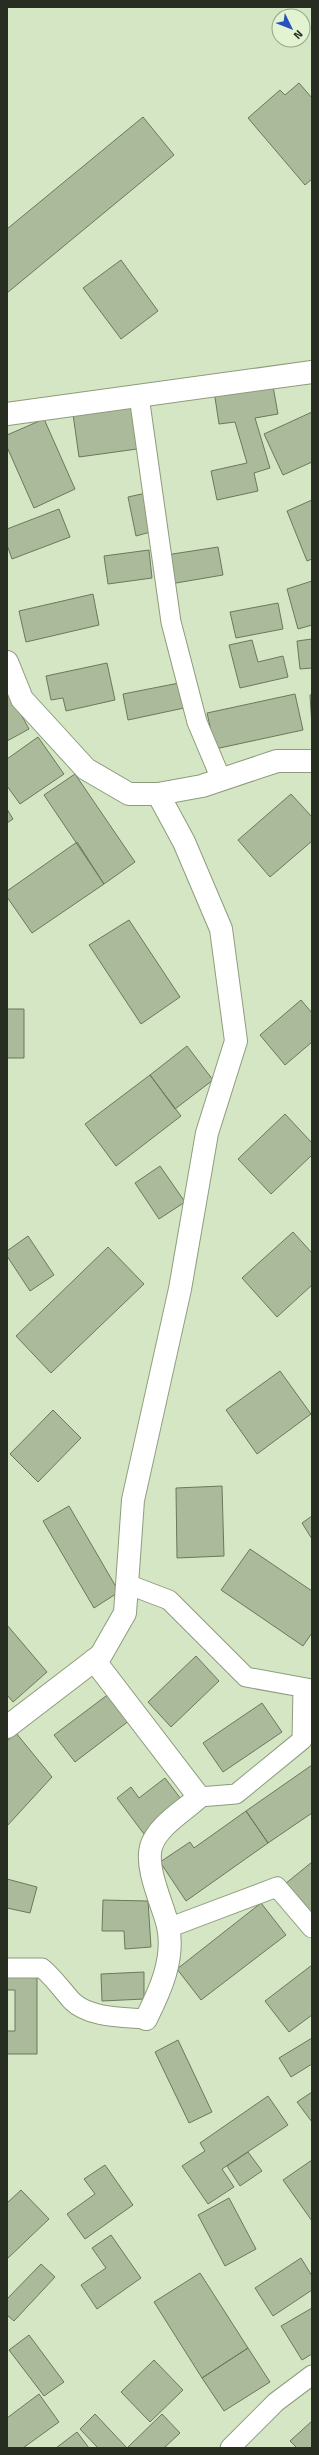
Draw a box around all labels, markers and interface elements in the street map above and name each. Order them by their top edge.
north arrow [271,8,311,48]
text: N [290,27,307,43]

